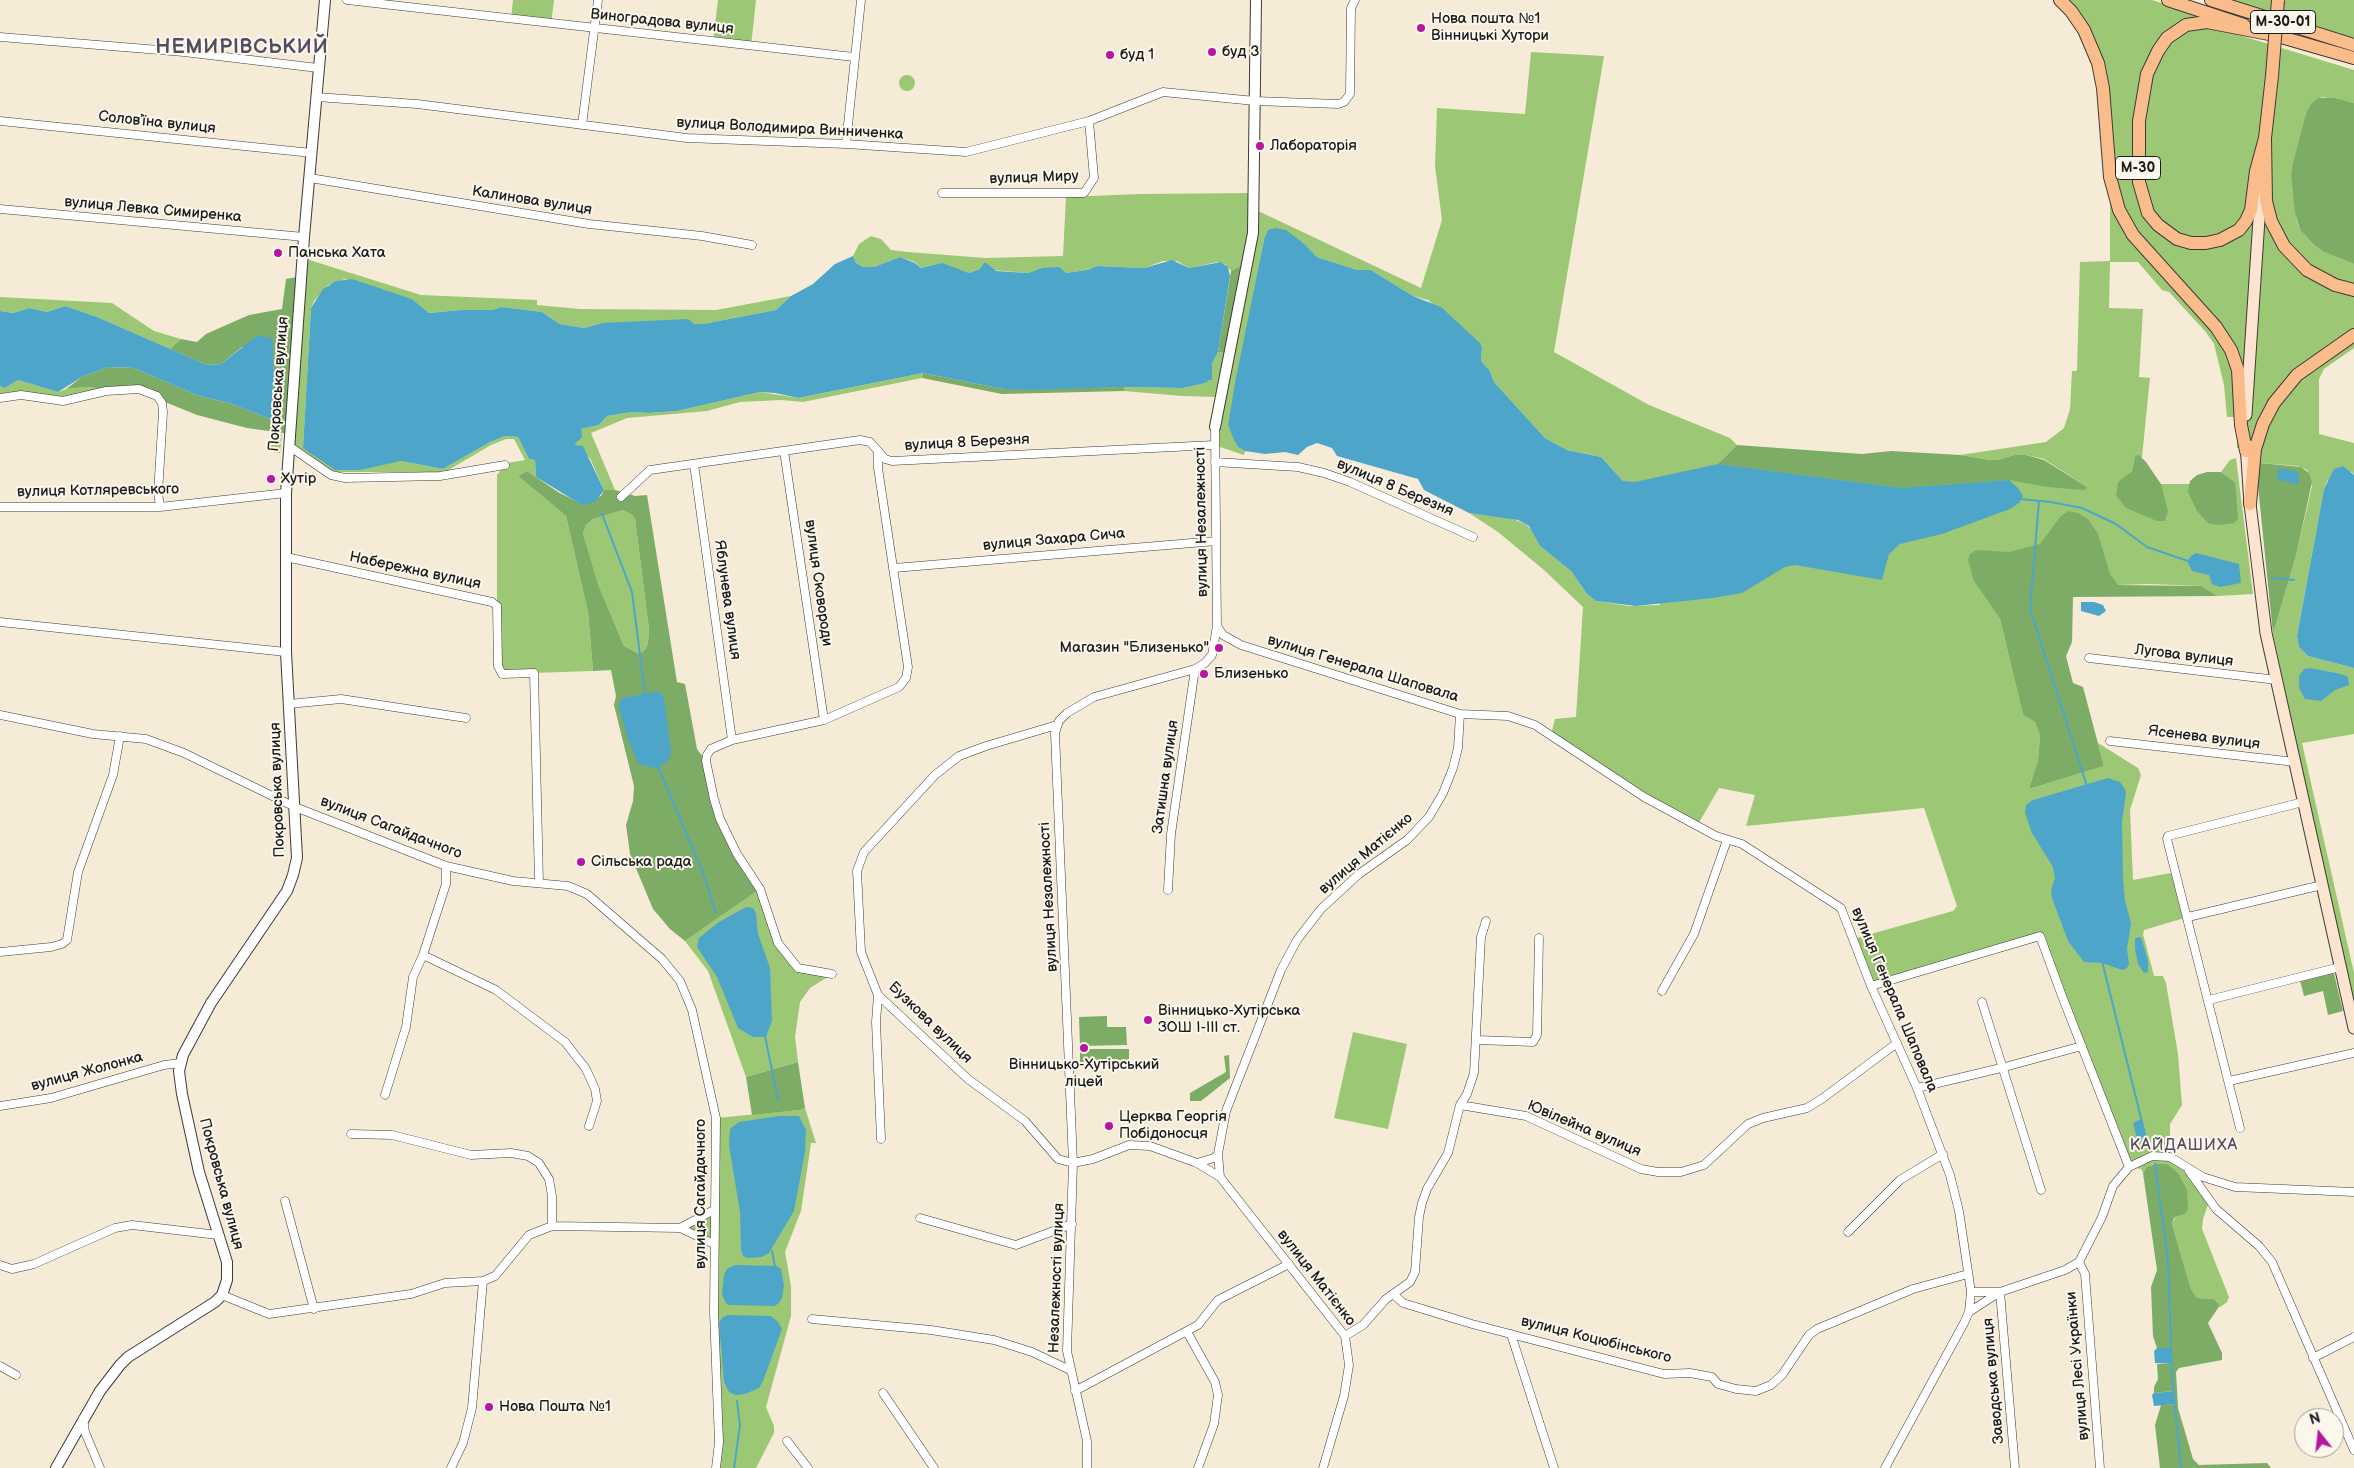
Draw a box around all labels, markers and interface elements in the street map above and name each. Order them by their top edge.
street label: Виноградова вулиця [589,6,735,38]
place label: Нова пошта №1 Вінницькі Хутори [1431,10,1549,45]
road number: М-30-01 [2250,11,2316,34]
marker: Нова пошта №1 Вінницькі Хутори [1415,22,1427,34]
district label: НЕМИРІВСЬКИЙ [154,36,330,60]
place label: буд 3 [1222,43,1260,61]
place label: буд 1 [1120,46,1154,64]
marker: буд 3 [1206,46,1218,58]
marker: буд 1 [1104,49,1116,61]
street label: Соловʼїна вулиця [97,108,217,138]
street label: вулиця Володимира Винниченка [676,114,904,144]
place label: Лабораторія [1270,137,1357,155]
marker: Лабораторія [1254,140,1266,152]
road number: М-30 [2116,156,2160,180]
street label: вулиця Миру [989,167,1079,189]
street label: Калинова вулиця [471,183,593,219]
street label: вулиця Левка Симиренка [64,193,242,227]
place label: Панська Хата [288,244,385,262]
marker: Панська Хата [272,247,284,259]
street label: Покровська вулиця [265,316,293,452]
street label: вулиця 8 Березня [904,431,1030,455]
street label: вулиця Незалежності [1192,447,1212,597]
street label: вулиця 8 Березня [1334,455,1456,521]
place label: Хутір [281,470,316,488]
marker: Хутір [265,473,277,485]
street label: вулиця Котляревського [17,481,179,501]
street label: вулиця Сковороди [800,519,836,647]
street label: вулиця Захара Сича [982,525,1126,555]
street label: Яблунева вулиця [710,539,744,661]
street label: Набережна вулиця [348,548,482,594]
street label: вулиця Генерала Шаповала [1265,631,1461,707]
place label: Магазин "Близенько" [1060,639,1209,657]
street label: Лугова вулиця [2134,641,2234,671]
marker: Магазин "Близенько" [1213,642,1225,654]
place label: Близенько [1214,665,1288,683]
marker: Близенько [1198,668,1210,680]
street label: Затишна вулиця [1149,719,1183,835]
street label: Покровська вулиця [267,722,289,858]
street label: Ясенева вулиця [2147,722,2261,754]
street label: вулиця Сагайдачного [318,793,464,863]
street label: вулиця Матієнко [1315,810,1417,898]
street label: вулиця Незалежності [1036,822,1062,972]
place label: Сільська рада [591,853,692,871]
marker: Сільська рада [575,856,587,868]
street label: вулиця Генерала Шаповала [1847,905,1941,1095]
street label: Бузкова вулиця [884,978,976,1068]
place label: Вінницько-Хутірська ЗОШ І-ІІІ ст. [1158,1002,1300,1037]
marker: Вінницько-Хутірська ЗОШ І-ІІІ ст. [1142,1014,1154,1026]
marker: Вінницько-Хутірський ліцей [1078,1042,1090,1054]
street label: вулиця Жолонка [29,1048,145,1096]
place label: Вінницько-Хутірський ліцей [1009,1056,1159,1091]
street label: Ювілейна вулиця [1524,1097,1644,1161]
place label: Церква Георгія Побідоносця [1119,1108,1227,1143]
street label: Покровська вулиця [195,1116,247,1252]
street label: вулиця Сагайдачного [692,1119,710,1269]
marker: Церква Георгія Побідоносця [1103,1120,1115,1132]
district label: КАЙДАШИХА [2129,1136,2239,1156]
street label: Незалежності вулиця [1045,1203,1069,1353]
street label: вулиця Матієнко [1273,1226,1359,1330]
street label: вулиця Лесі Українки [2063,1291,2093,1441]
street label: вулиця Коцюбінського [1519,1313,1673,1367]
street label: Заводська вулиця [1980,1317,2008,1445]
place label: Нова Пошта №1 [499,1398,611,1416]
marker: Нова Пошта №1 [483,1401,495,1413]
north arrow [2294,1408,2344,1458]
text: N [2308,1409,2322,1429]

